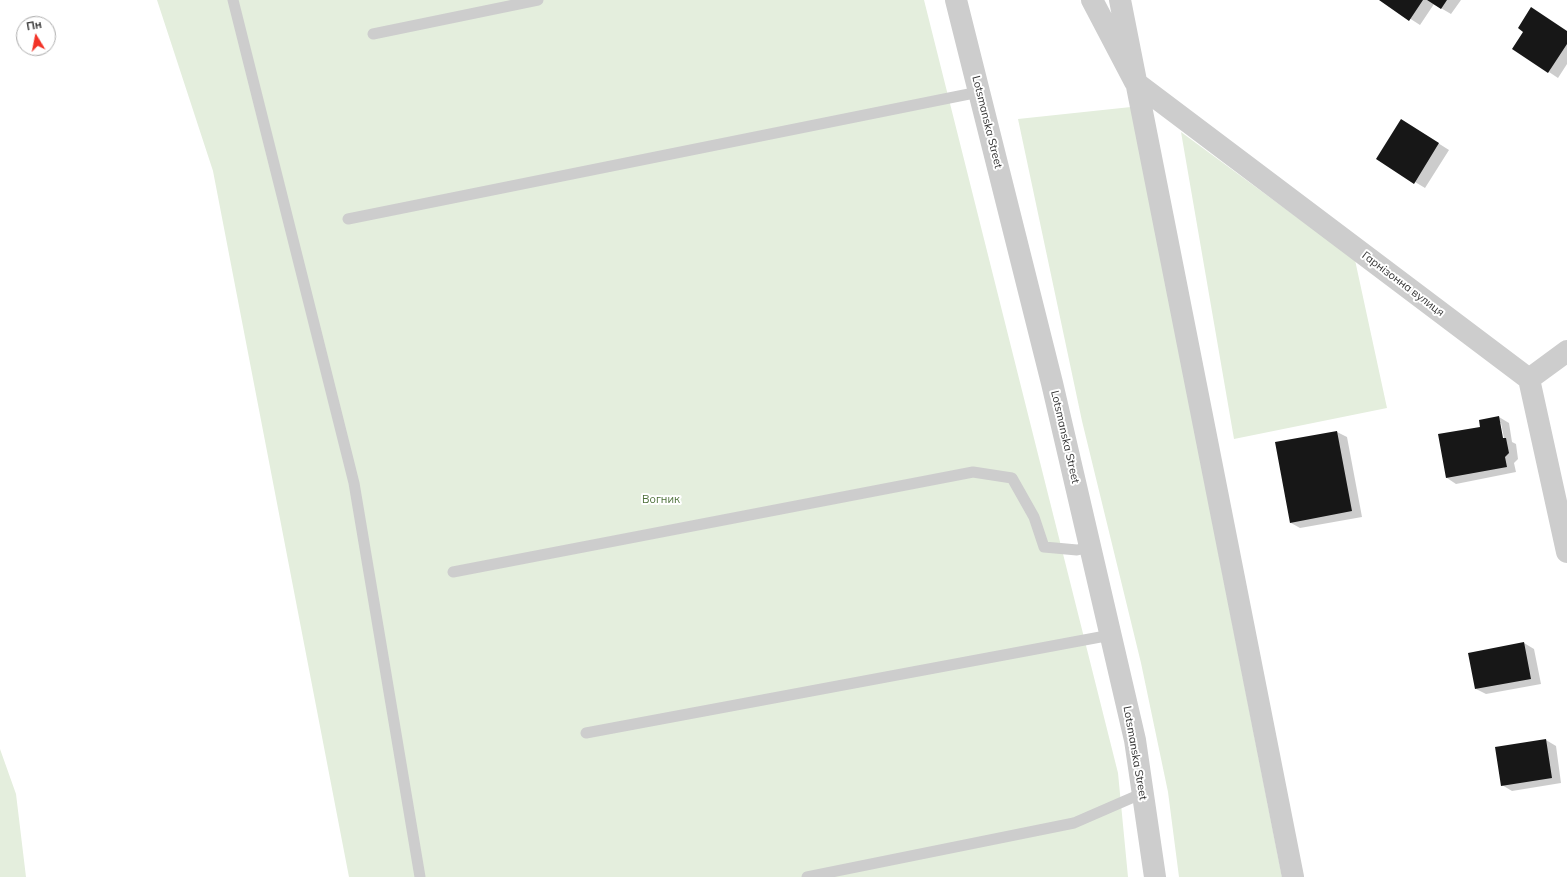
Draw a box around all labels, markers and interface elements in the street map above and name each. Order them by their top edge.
north arrow [16,16,56,56]
text: Пн [25,17,43,33]
street label: Lotsmanska Street [969,74,1005,170]
street label: Гарнізонна вулиця [1359,249,1447,319]
street label: Lotsmanska Street [1048,389,1082,485]
park label: Вогник [642,493,680,507]
street label: Lotsmanska Street [1120,705,1150,801]

